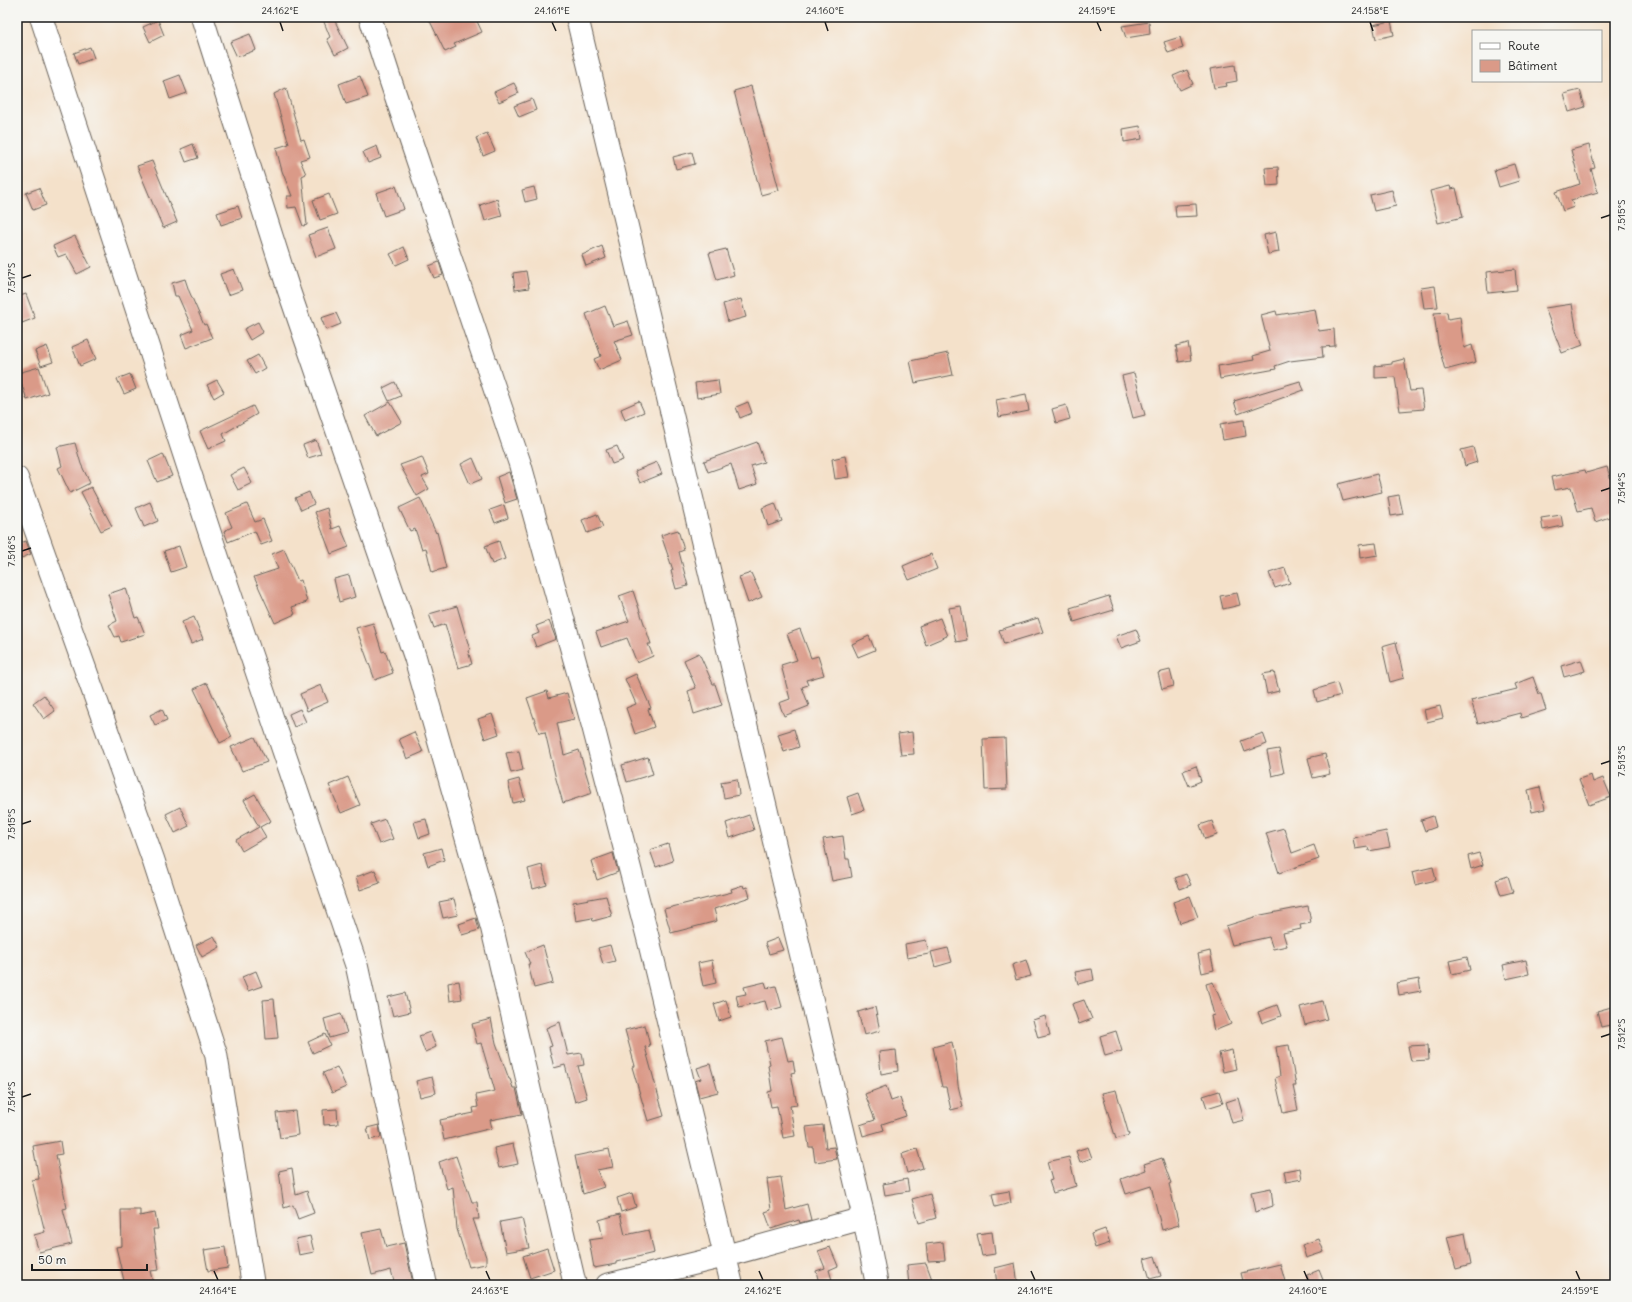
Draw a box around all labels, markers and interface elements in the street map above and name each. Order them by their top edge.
text: 24.162°E [261,4,299,17]
text: 24.161°E [534,4,570,17]
text: 24.160°E [806,4,844,17]
text: 24.159°E [1078,4,1116,17]
text: 24.158°E [1351,4,1389,17]
legend [1472,30,1602,82]
text: Route [1508,38,1540,53]
text: Bâtiment [1508,58,1557,73]
text: 7.515°S [1615,199,1628,231]
text: 7.517°S [5,262,18,293]
text: 7.514°S [1615,472,1628,504]
text: 7.516°S [5,535,18,567]
text: 7.513°S [1615,745,1628,777]
text: 7.515°S [5,808,18,840]
text: 7.512°S [1615,1018,1628,1050]
text: 7.514°S [5,1081,18,1113]
scale bar [32,1246,147,1272]
text: 50 m [38,1252,67,1267]
text: 24.164°E [199,1284,237,1297]
text: 24.163°E [471,1284,509,1297]
text: 24.162°E [744,1284,782,1297]
text: 24.161°E [1017,1284,1053,1297]
text: 24.160°E [1289,1284,1327,1297]
text: 24.159°E [1561,1284,1599,1297]

